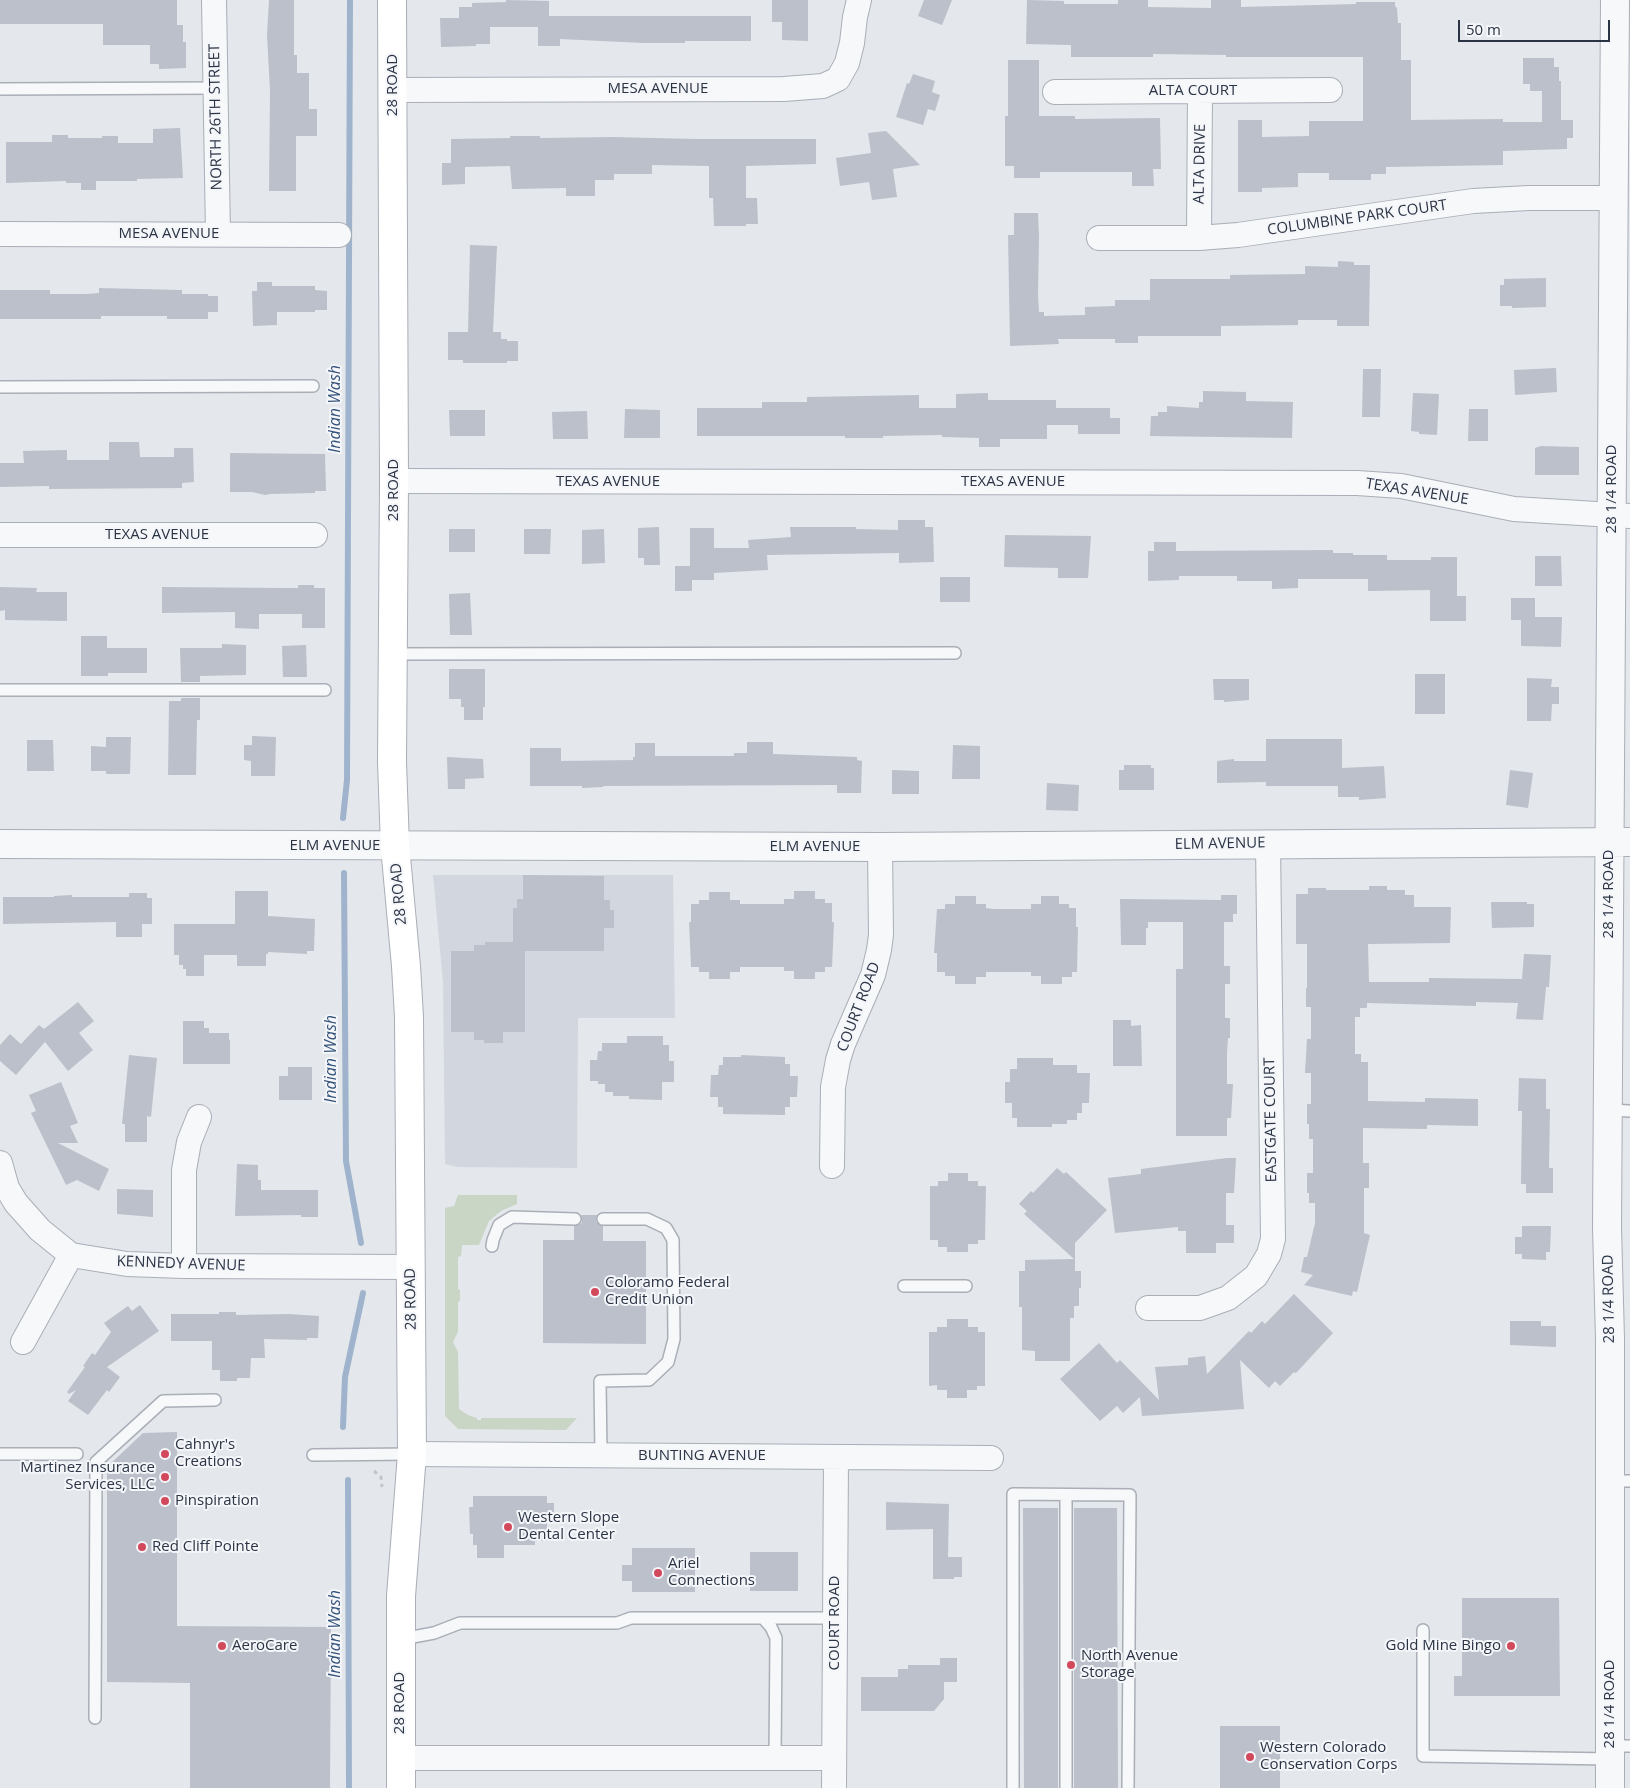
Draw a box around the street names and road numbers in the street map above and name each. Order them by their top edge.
street label: NORTH 26TH STREET [206,44,226,190]
street label: 28 ROAD [384,54,402,116]
street label: MESA AVENUE [608,80,708,98]
street label: ALTA COURT [1149,82,1237,100]
street label: ALTA DRIVE [1190,124,1210,204]
street label: COLUMBINE PARK COURT [1266,196,1448,240]
street label: MESA AVENUE [119,225,219,243]
street label: 28 1/4 ROAD [1603,445,1621,533]
street label: 28 ROAD [385,459,403,521]
street label: TEXAS AVENUE [556,473,660,491]
street label: TEXAS AVENUE [961,473,1065,491]
street label: TEXAS AVENUE [1364,475,1470,509]
street label: TEXAS AVENUE [105,526,209,544]
street label: ELM AVENUE [1174,834,1266,854]
street label: ELM AVENUE [290,837,380,855]
street label: ELM AVENUE [770,838,860,856]
street label: 28 1/4 ROAD [1600,850,1618,938]
street label: 28 ROAD [387,862,411,926]
street label: COURT ROAD [834,960,884,1054]
street label: EASTGATE COURT [1261,1057,1281,1183]
street label: KENNEDY AVENUE [116,1253,246,1275]
street label: 28 1/4 ROAD [1599,1254,1619,1344]
street label: 28 ROAD [401,1268,421,1330]
street label: BUNTING AVENUE [638,1447,766,1465]
street label: COURT ROAD [826,1576,844,1670]
street label: 28 1/4 ROAD [1601,1660,1619,1748]
street label: 28 ROAD [391,1672,409,1734]

